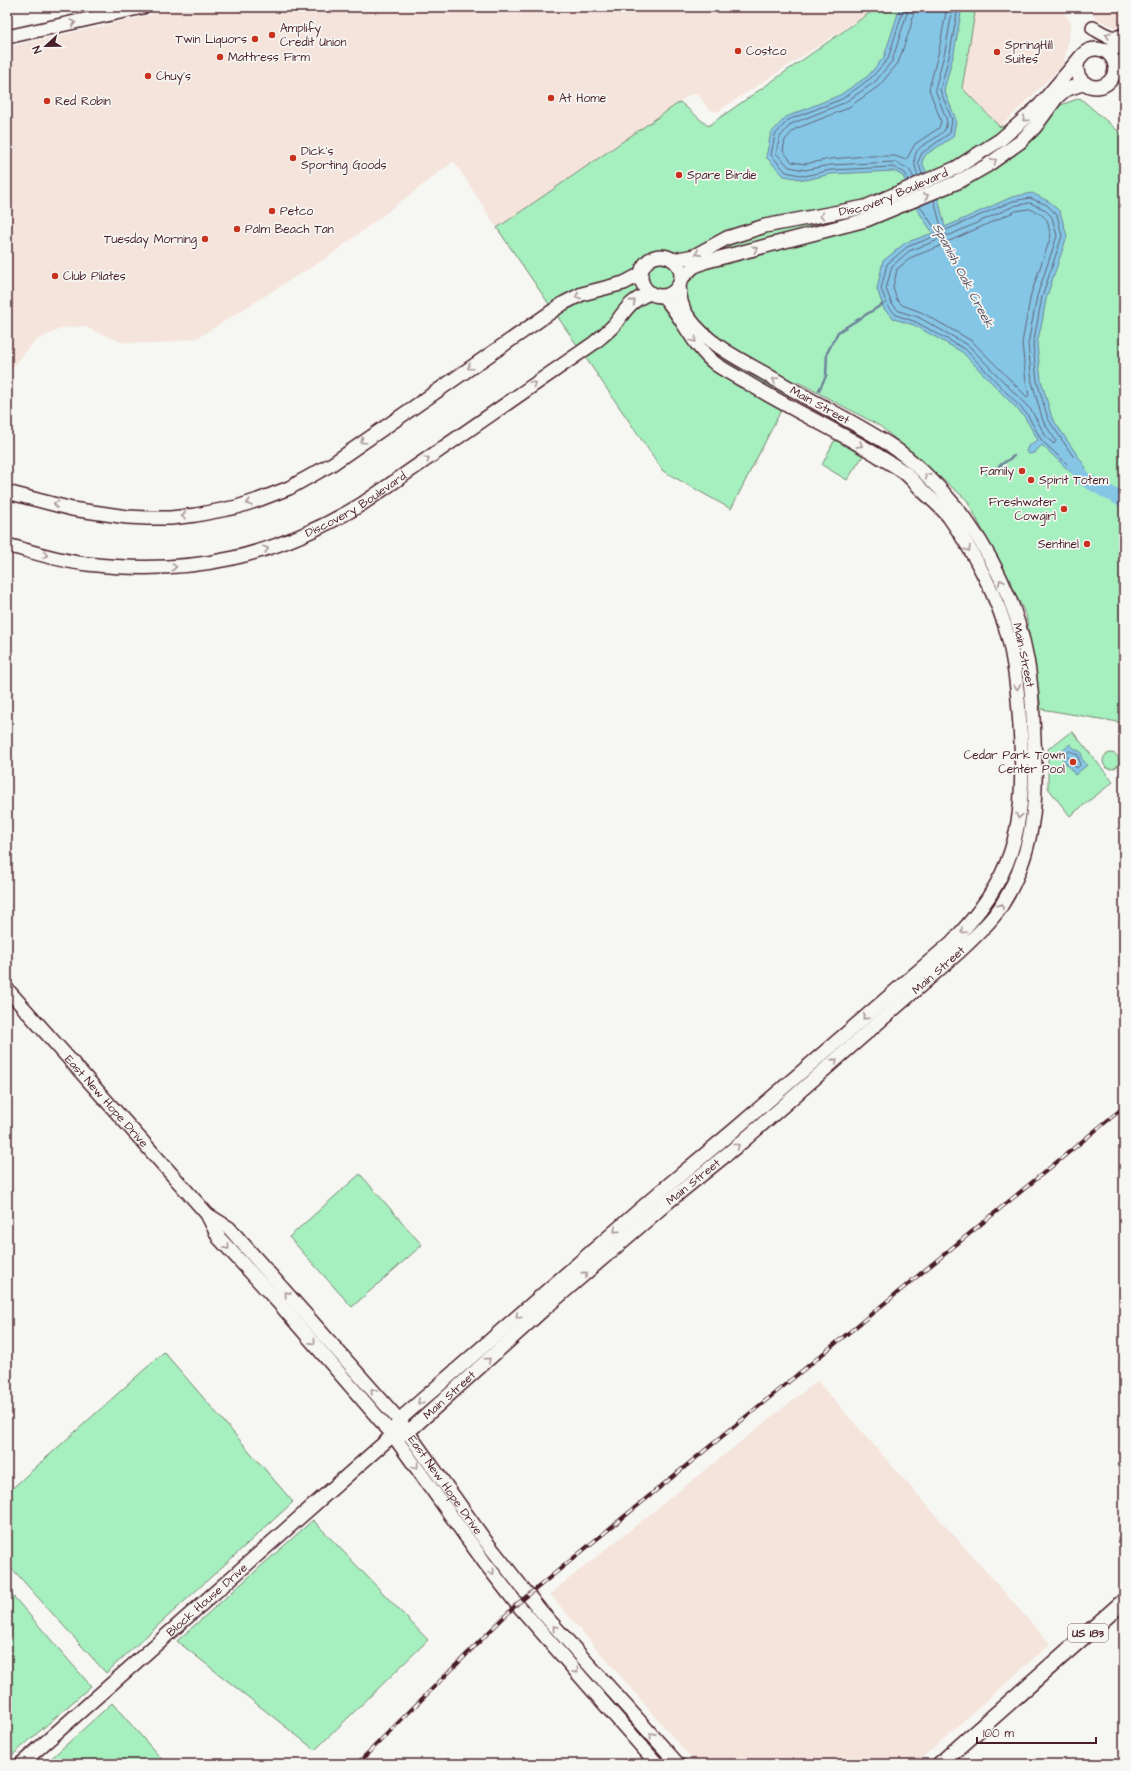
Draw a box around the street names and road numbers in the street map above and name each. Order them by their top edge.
street label: Discovery Boulevard [838,165,951,221]
street label: Main Street [787,382,853,429]
street label: Discovery Boulevard [303,468,410,542]
street label: Main Street [1008,621,1039,689]
street label: Main Street [908,942,969,998]
street label: East New Hope Drive [61,1052,152,1152]
street label: Main Street [663,1155,724,1209]
street label: Main Street [419,1367,480,1424]
street label: East New Hope Drive [404,1432,487,1539]
street label: Block House Drive [163,1559,252,1641]
road number: US 183 [1068,1624,1108,1642]

